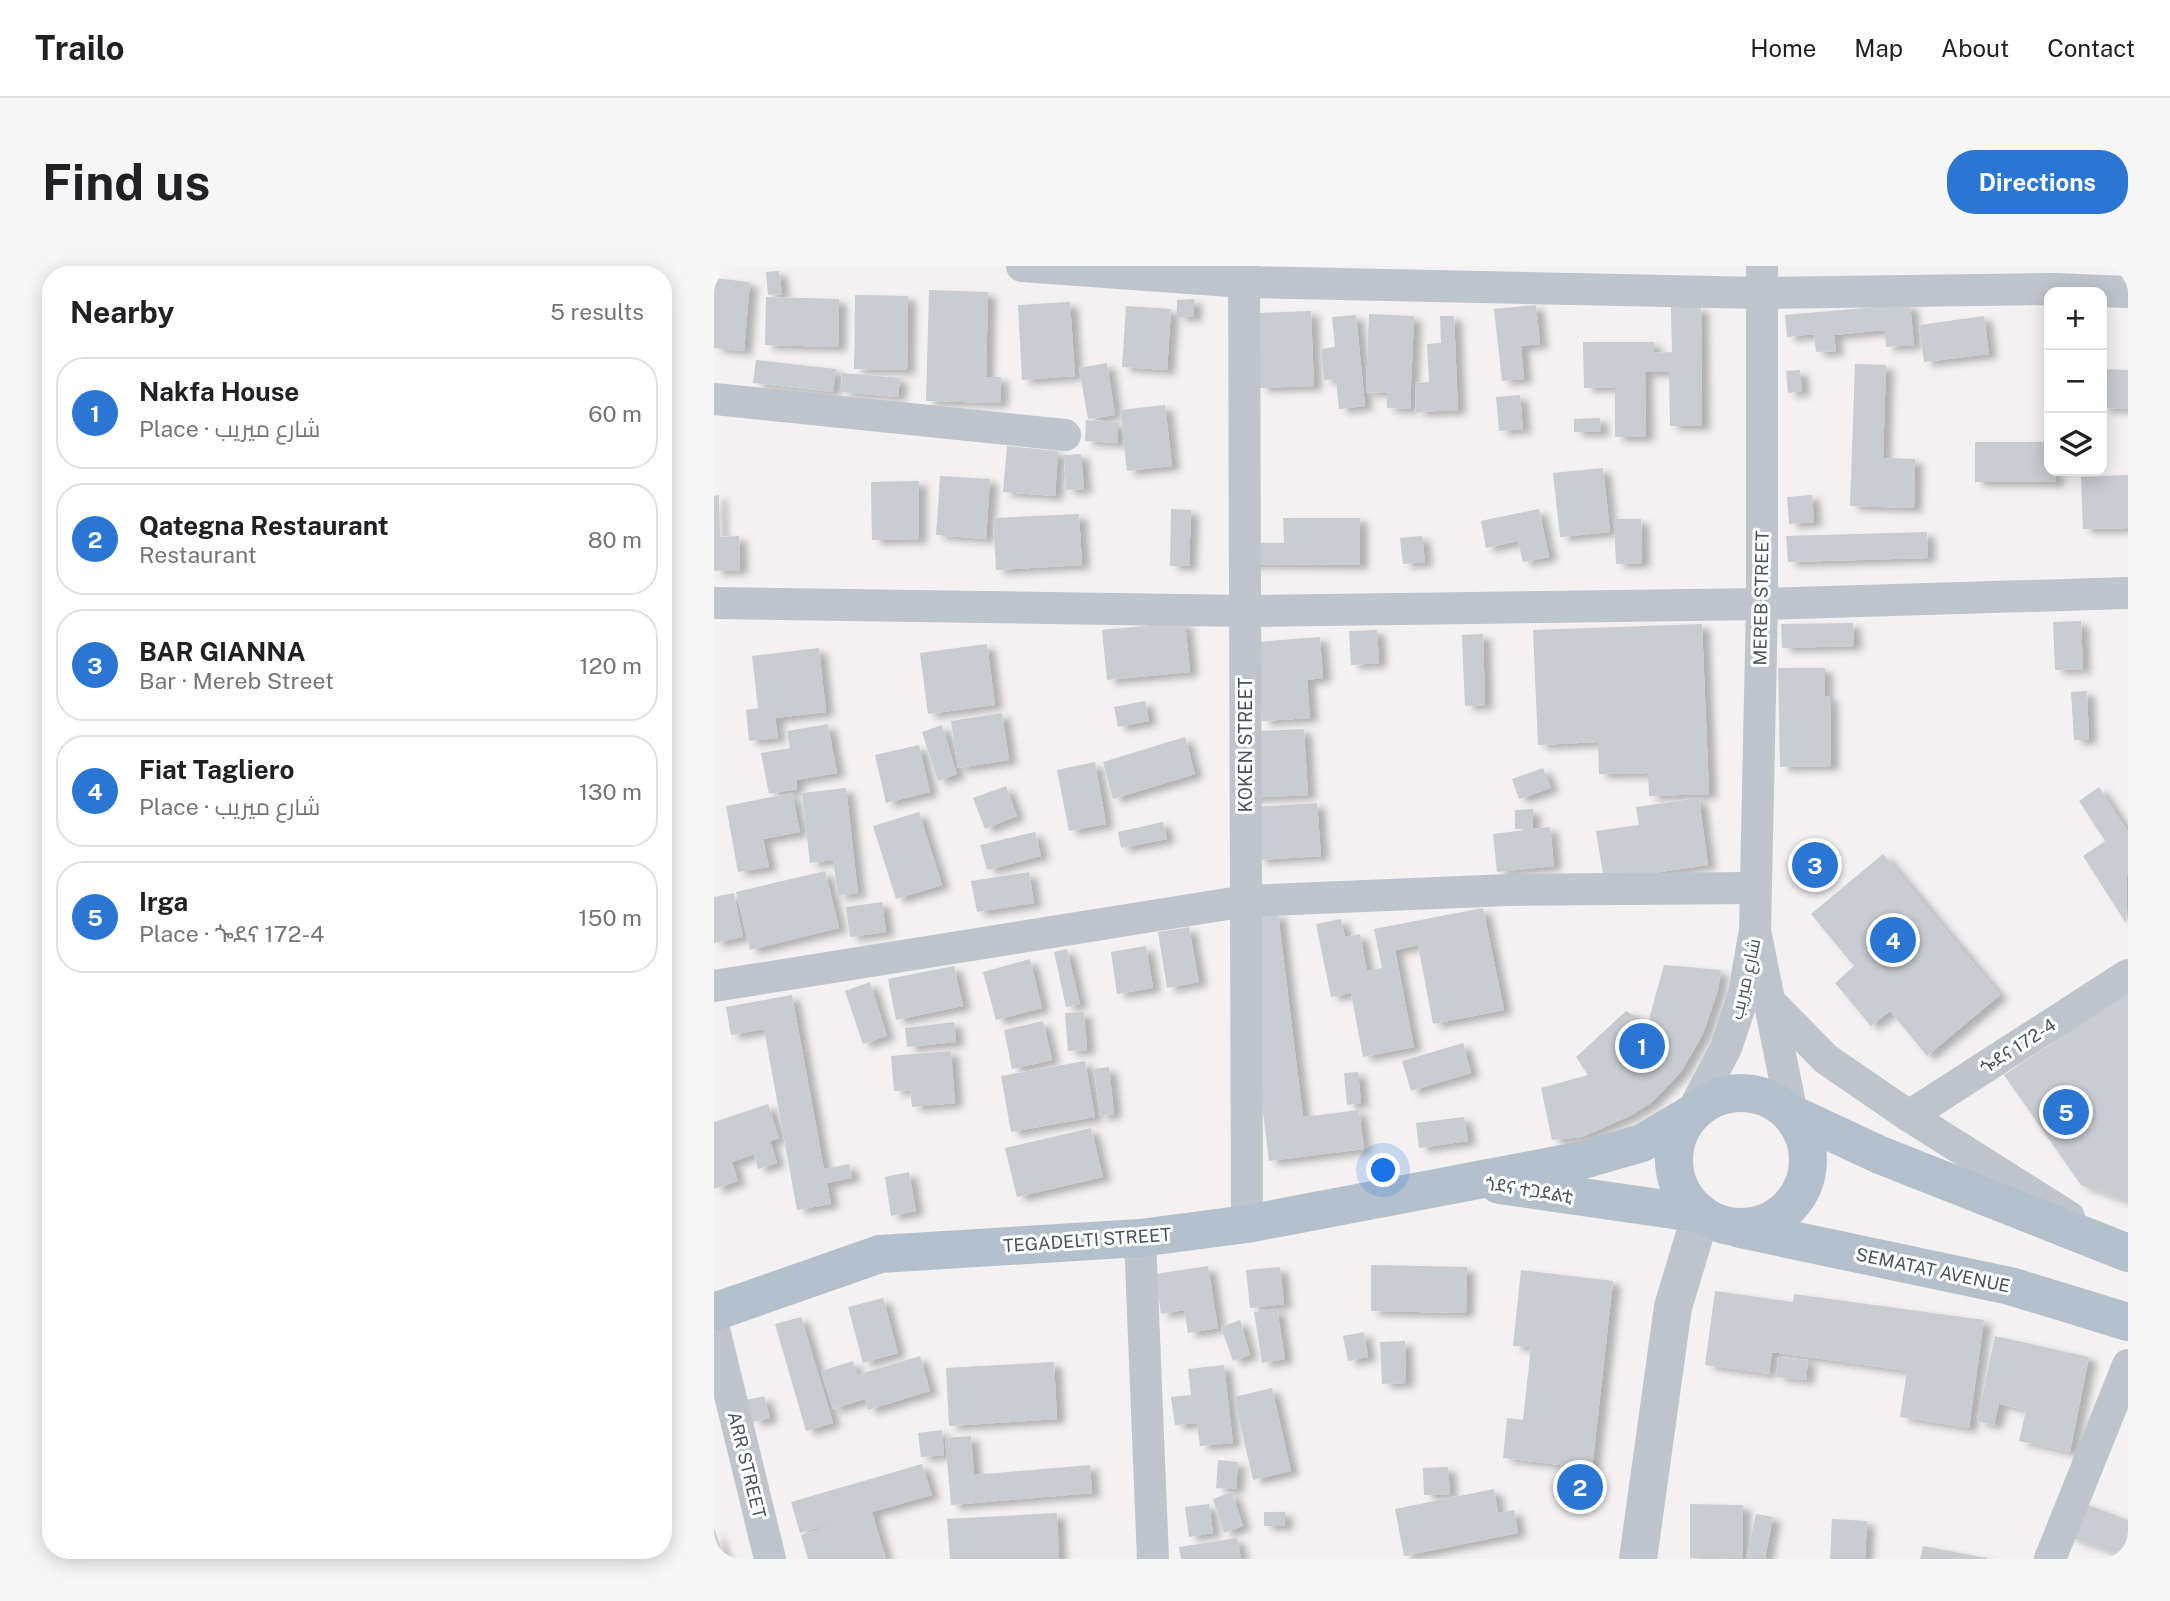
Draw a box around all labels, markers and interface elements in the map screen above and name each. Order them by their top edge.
text: Trailo [35,29,125,67]
text: Home [1750,34,1816,62]
text: Map [1854,34,1903,62]
text: About [1941,34,2009,62]
text: Contact [2047,34,2135,62]
button: Directions [1947,150,2128,214]
text: Find us [42,153,210,211]
map controls [2044,287,2107,476]
button: + [2044,287,2107,350]
text: Nearby [70,294,174,330]
text: 5 results [550,298,644,325]
button: − [2044,350,2107,413]
text: Nakfa House [139,376,299,407]
text: 1 [90,400,100,427]
text: 60 m [588,400,642,427]
button: layers [2044,413,2107,476]
text: Place · شارع ميريب [139,415,320,442]
text: Qategna Restaurant [139,510,388,541]
text: 2 [88,526,102,553]
text: 80 m [588,526,642,553]
street label: MEREB STREET [1749,530,1773,666]
text: Restaurant [139,541,257,568]
text: BAR GIANNA [139,636,306,667]
text: 3 [87,652,103,679]
text: 120 m [579,652,642,679]
text: Bar · Mereb Street [139,667,334,694]
street label: KOKEN STREET [1235,677,1256,813]
text: Fiat Tagliero [139,754,294,785]
text: 4 [87,778,103,805]
text: 130 m [579,778,642,805]
text: Place · شارع ميريب [139,793,320,820]
pin: 3 [1792,839,1838,891]
text: Irga [139,886,188,917]
text: 5 [87,904,103,931]
text: 150 m [578,904,642,931]
pin: 4 [1870,914,1916,966]
text: Place · ጐደና 172-4 [139,920,325,947]
street label: شارع ميريب [1725,936,1766,1022]
street label: ጐደና 172-4 [1976,1014,2060,1078]
pin: 1 [1619,1020,1665,1072]
pin: 5 [2043,1086,2089,1138]
your location [1366,1153,1400,1187]
street label: ጎደና ተጋደልቲ [1484,1173,1575,1207]
street label: TEGADELTI STREET [1002,1224,1172,1256]
street label: SEMATAT AVENUE [1854,1243,2012,1297]
street label: ARR STREET [724,1409,771,1521]
pin: 2 [1557,1461,1603,1513]

